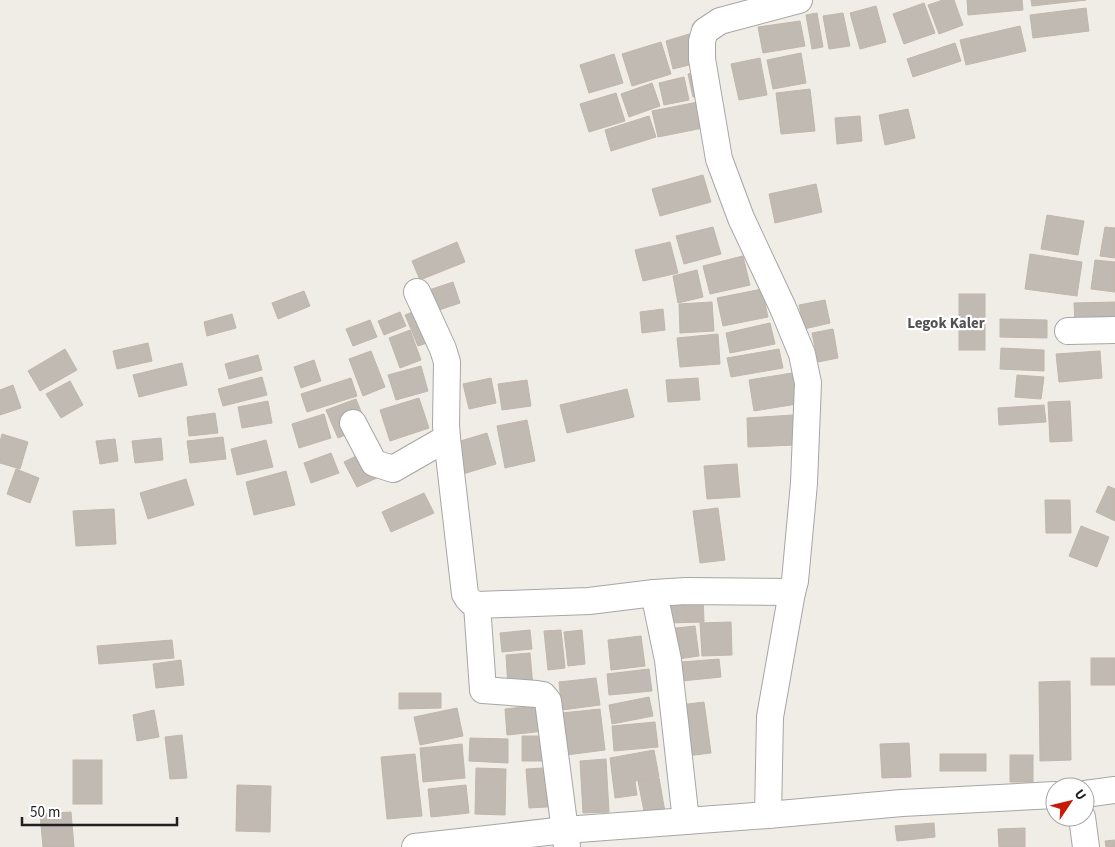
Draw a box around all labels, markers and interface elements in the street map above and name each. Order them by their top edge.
district label: Legok Kaler [907,313,985,334]
north arrow [1045,777,1095,827]
text: U [1069,786,1091,805]
scale bar [22,794,178,826]
text: 50 m [30,802,60,823]

